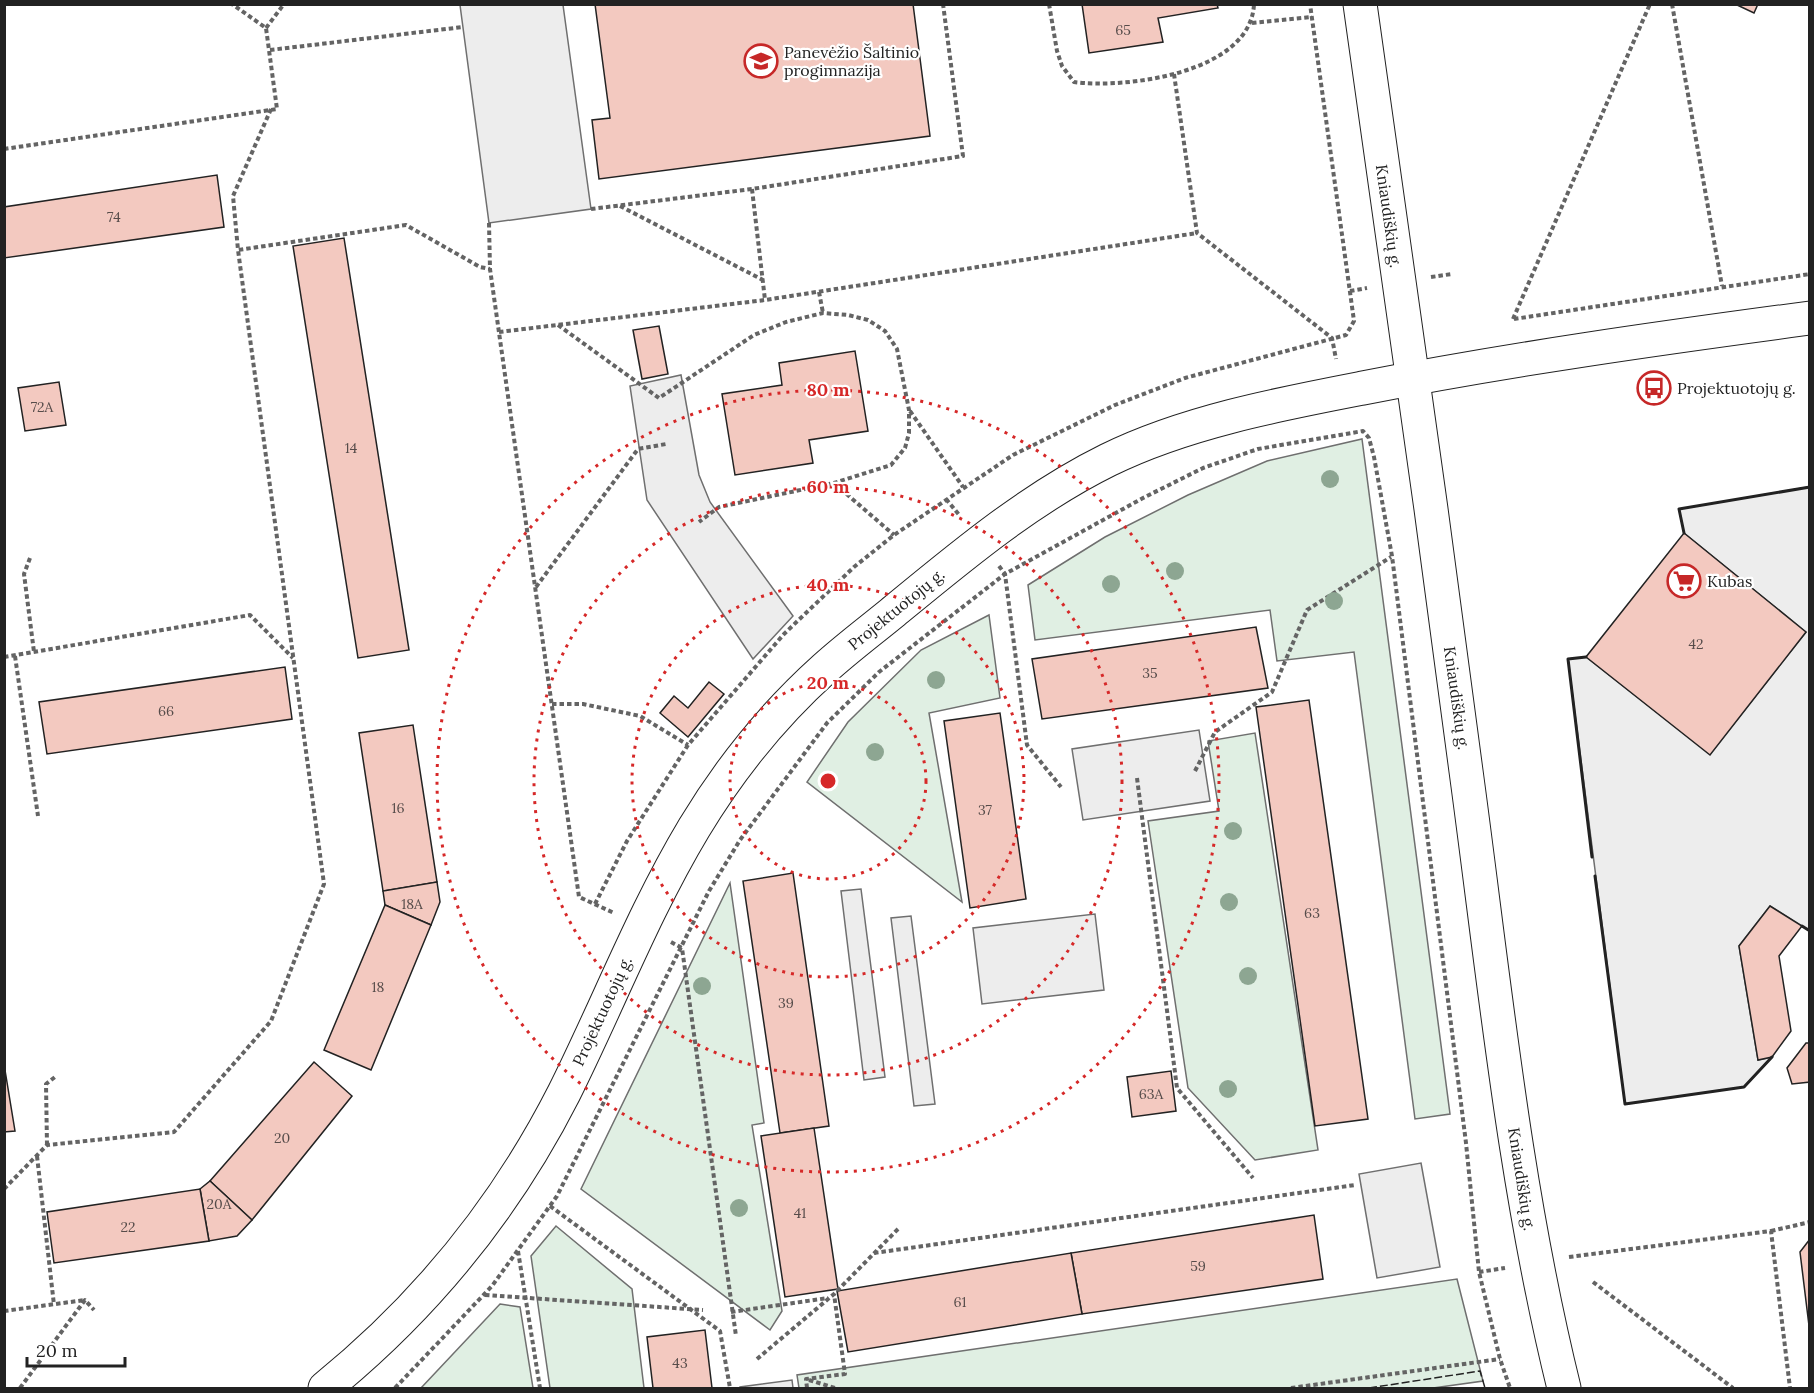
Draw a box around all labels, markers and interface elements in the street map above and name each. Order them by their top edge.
house number: 65 [1115,21,1131,39]
place label: Panevėžio Šaltinio progimnazija [784,42,919,80]
school or university icon: Panevėžio Šaltinio progimnazija [743,43,779,79]
street label: Kniaudiškių g. [1372,163,1406,269]
house number: 74 [107,208,121,226]
bus stop icon: Projektuotojų g. [1636,370,1672,406]
text: 80 m [806,378,850,401]
place label: Projektuotojų g. [1677,378,1796,398]
house number: 72A [31,398,54,416]
house number: 14 [345,439,358,457]
text: 60 m [806,475,850,498]
supermarket icon: Kubas [1666,563,1702,599]
street label: Projektuotojų g. [844,564,948,654]
place label: Kubas [1707,571,1752,591]
text: 40 m [807,573,850,596]
house number: 42 [1688,635,1704,653]
street label: Kniaudiškių g. [1440,645,1474,751]
house number: 35 [1142,664,1158,682]
text: 20 m [807,671,850,694]
house number: 66 [158,702,174,720]
centre of rings [818,771,838,791]
house number: 16 [391,799,405,817]
house number: 37 [978,801,993,819]
house number: 18A [401,895,423,913]
house number: 63 [1304,904,1320,922]
street label: Projektuotojų g. [568,953,636,1069]
house number: 18 [372,978,385,996]
house number: 39 [778,994,794,1012]
house number: 63A [1139,1085,1164,1103]
street label: Kniaudiškių g. [1504,1126,1540,1232]
house number: 20 [274,1129,290,1147]
house number: 20A [207,1195,232,1213]
house number: 41 [794,1204,806,1222]
house number: 22 [120,1218,136,1236]
house number: 59 [1190,1257,1206,1275]
house number: 61 [953,1293,967,1311]
scale bar [27,1330,124,1368]
text: 20 m [36,1339,78,1362]
house number: 43 [672,1354,688,1372]

